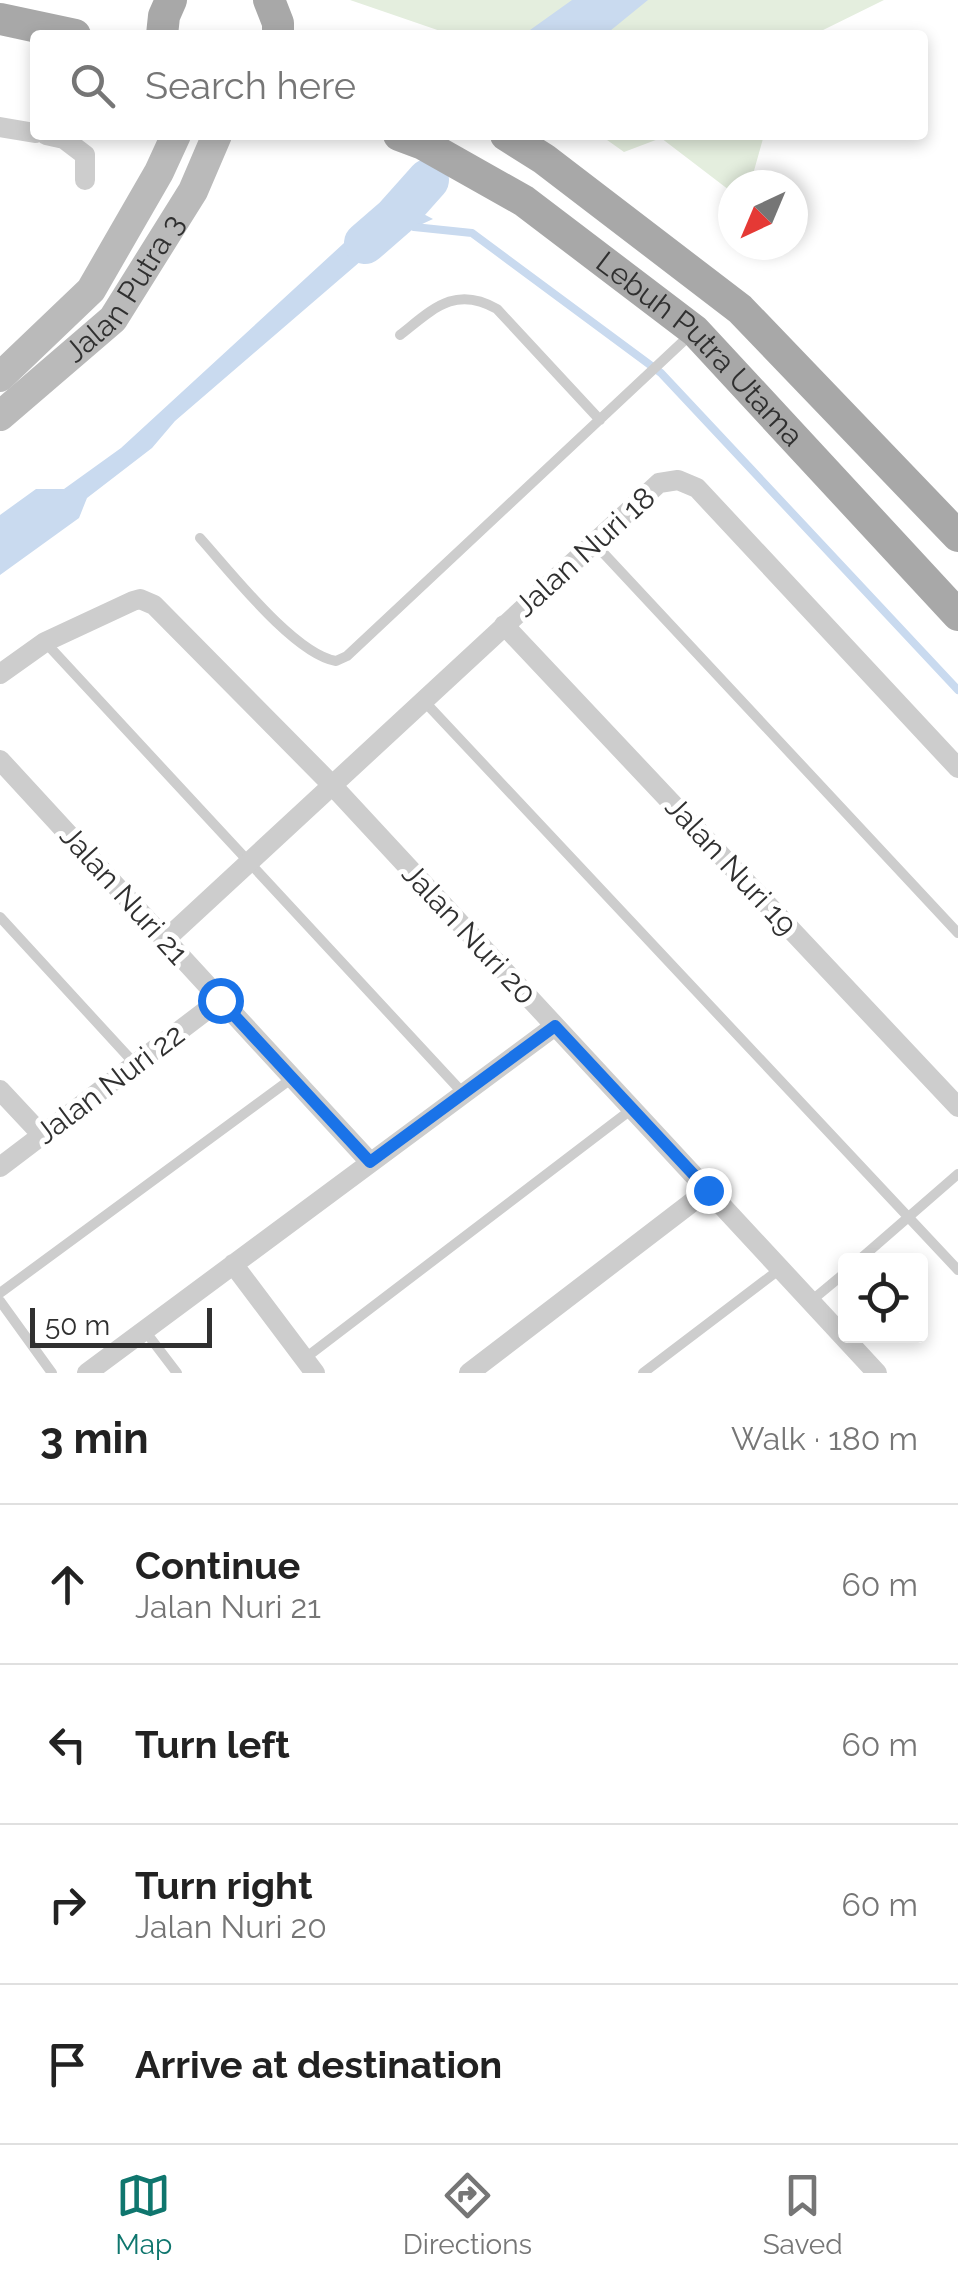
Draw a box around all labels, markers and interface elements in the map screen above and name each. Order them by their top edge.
search box [30,30,928,140]
icon: search [65,58,120,113]
text: Search here [145,63,356,108]
north arrow [718,170,808,260]
street label: Jalan Putra 3 [58,208,191,369]
street label: Lebuh Putra Utama [590,244,811,453]
street label: Jalan Nuri 18 [507,480,662,624]
street label: Jalan Nuri 19 [658,789,804,942]
street label: Jalan Nuri 21 [53,818,196,971]
street label: Jalan Nuri 20 [395,856,544,1011]
route start [198,978,244,1024]
street label: Jalan Nuri 22 [28,1016,191,1151]
route end [686,1168,732,1214]
map controls [838,1253,928,1343]
button: locate [838,1253,928,1343]
scale bar [30,1303,212,1348]
text: 50 m [45,1309,110,1342]
text: 3 min [40,1414,149,1463]
text: Walk · 180 m [731,1420,918,1457]
text: Continue [135,1543,300,1588]
icon: ahead [40,1557,95,1612]
text: 60 m [842,1566,918,1603]
text: Jalan Nuri 21 [135,1588,321,1625]
icon: left [40,1717,95,1772]
text: Turn left [135,1722,290,1767]
text: 60 m [842,1726,918,1763]
text: Turn right [135,1863,312,1908]
icon: right [40,1877,95,1932]
text: 60 m [842,1886,918,1923]
text: Jalan Nuri 20 [135,1908,327,1945]
icon: arrive [40,2037,95,2092]
text: Arrive at destination [135,2042,502,2087]
tab: Map [115,2168,172,2261]
tab: Directions [403,2168,532,2261]
tab: Saved [763,2168,843,2261]

